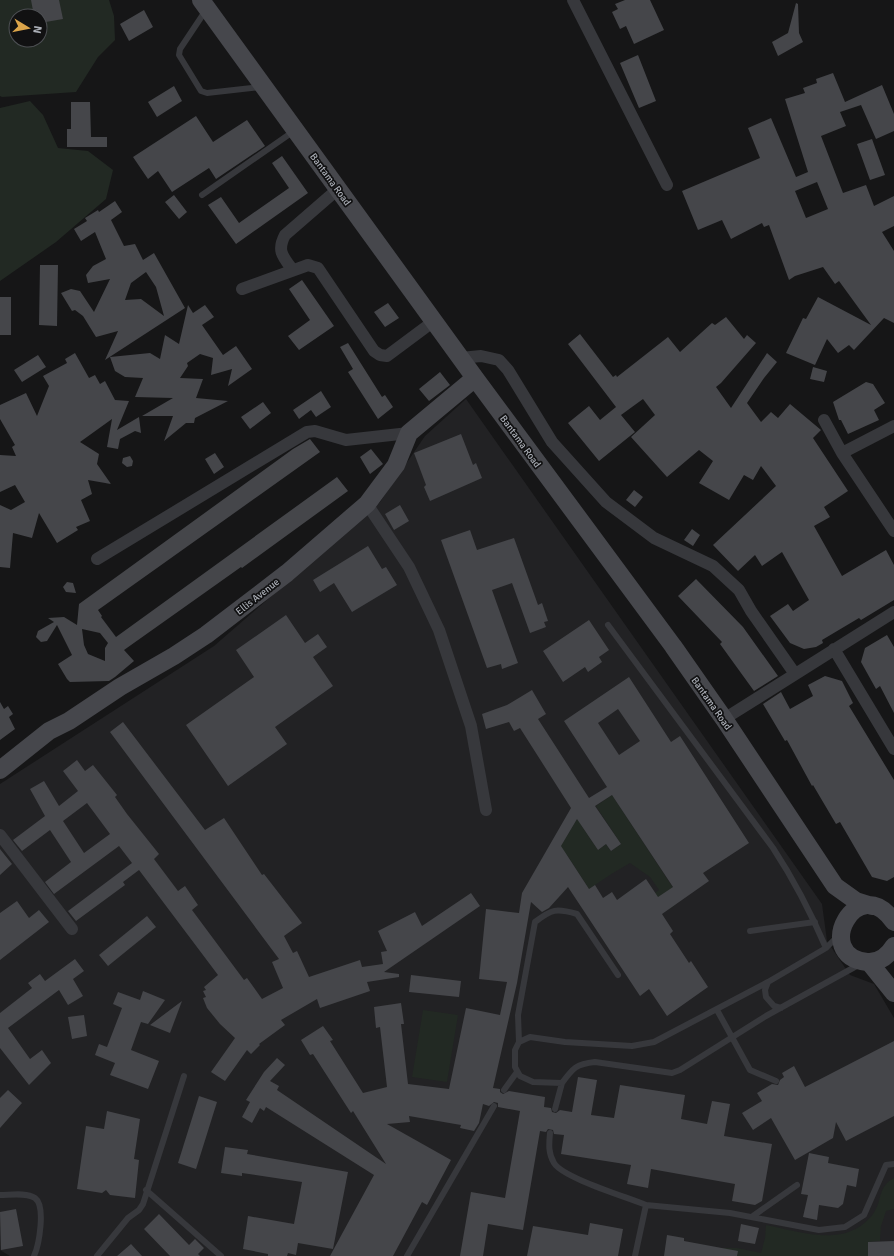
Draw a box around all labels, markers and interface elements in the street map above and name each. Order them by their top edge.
north arrow [8,8,48,48]
text: N [30,25,44,35]
street label: Bantama Road [307,151,353,208]
street label: Bantama Road [497,413,543,470]
street label: Ellis Avenue [233,576,282,618]
street label: Bantama Road [689,675,734,732]

